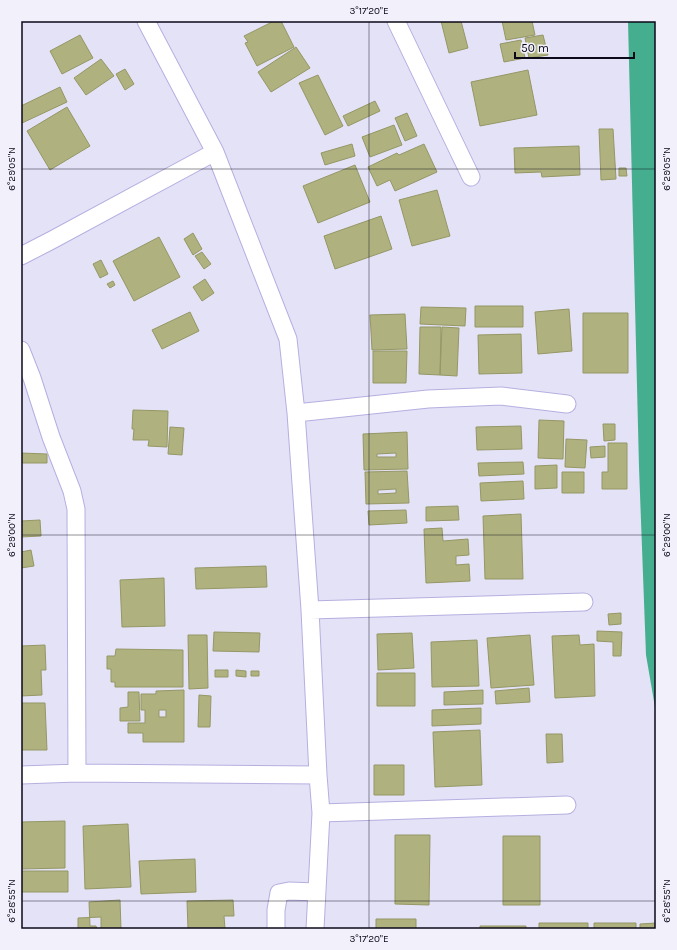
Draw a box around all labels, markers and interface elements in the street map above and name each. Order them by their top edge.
text: 3°17'20"E [349,5,389,17]
scale bar [515,34,634,60]
text: 50 m [521,41,549,55]
text: 6°29'05"N [6,147,18,191]
text: 6°29'05"N [661,147,673,191]
text: 6°29'00"N [6,513,18,557]
text: 6°29'00"N [661,513,673,557]
text: 6°28'55"N [6,879,18,923]
text: 6°28'55"N [661,879,673,923]
text: 3°17'20"E [349,933,389,945]

